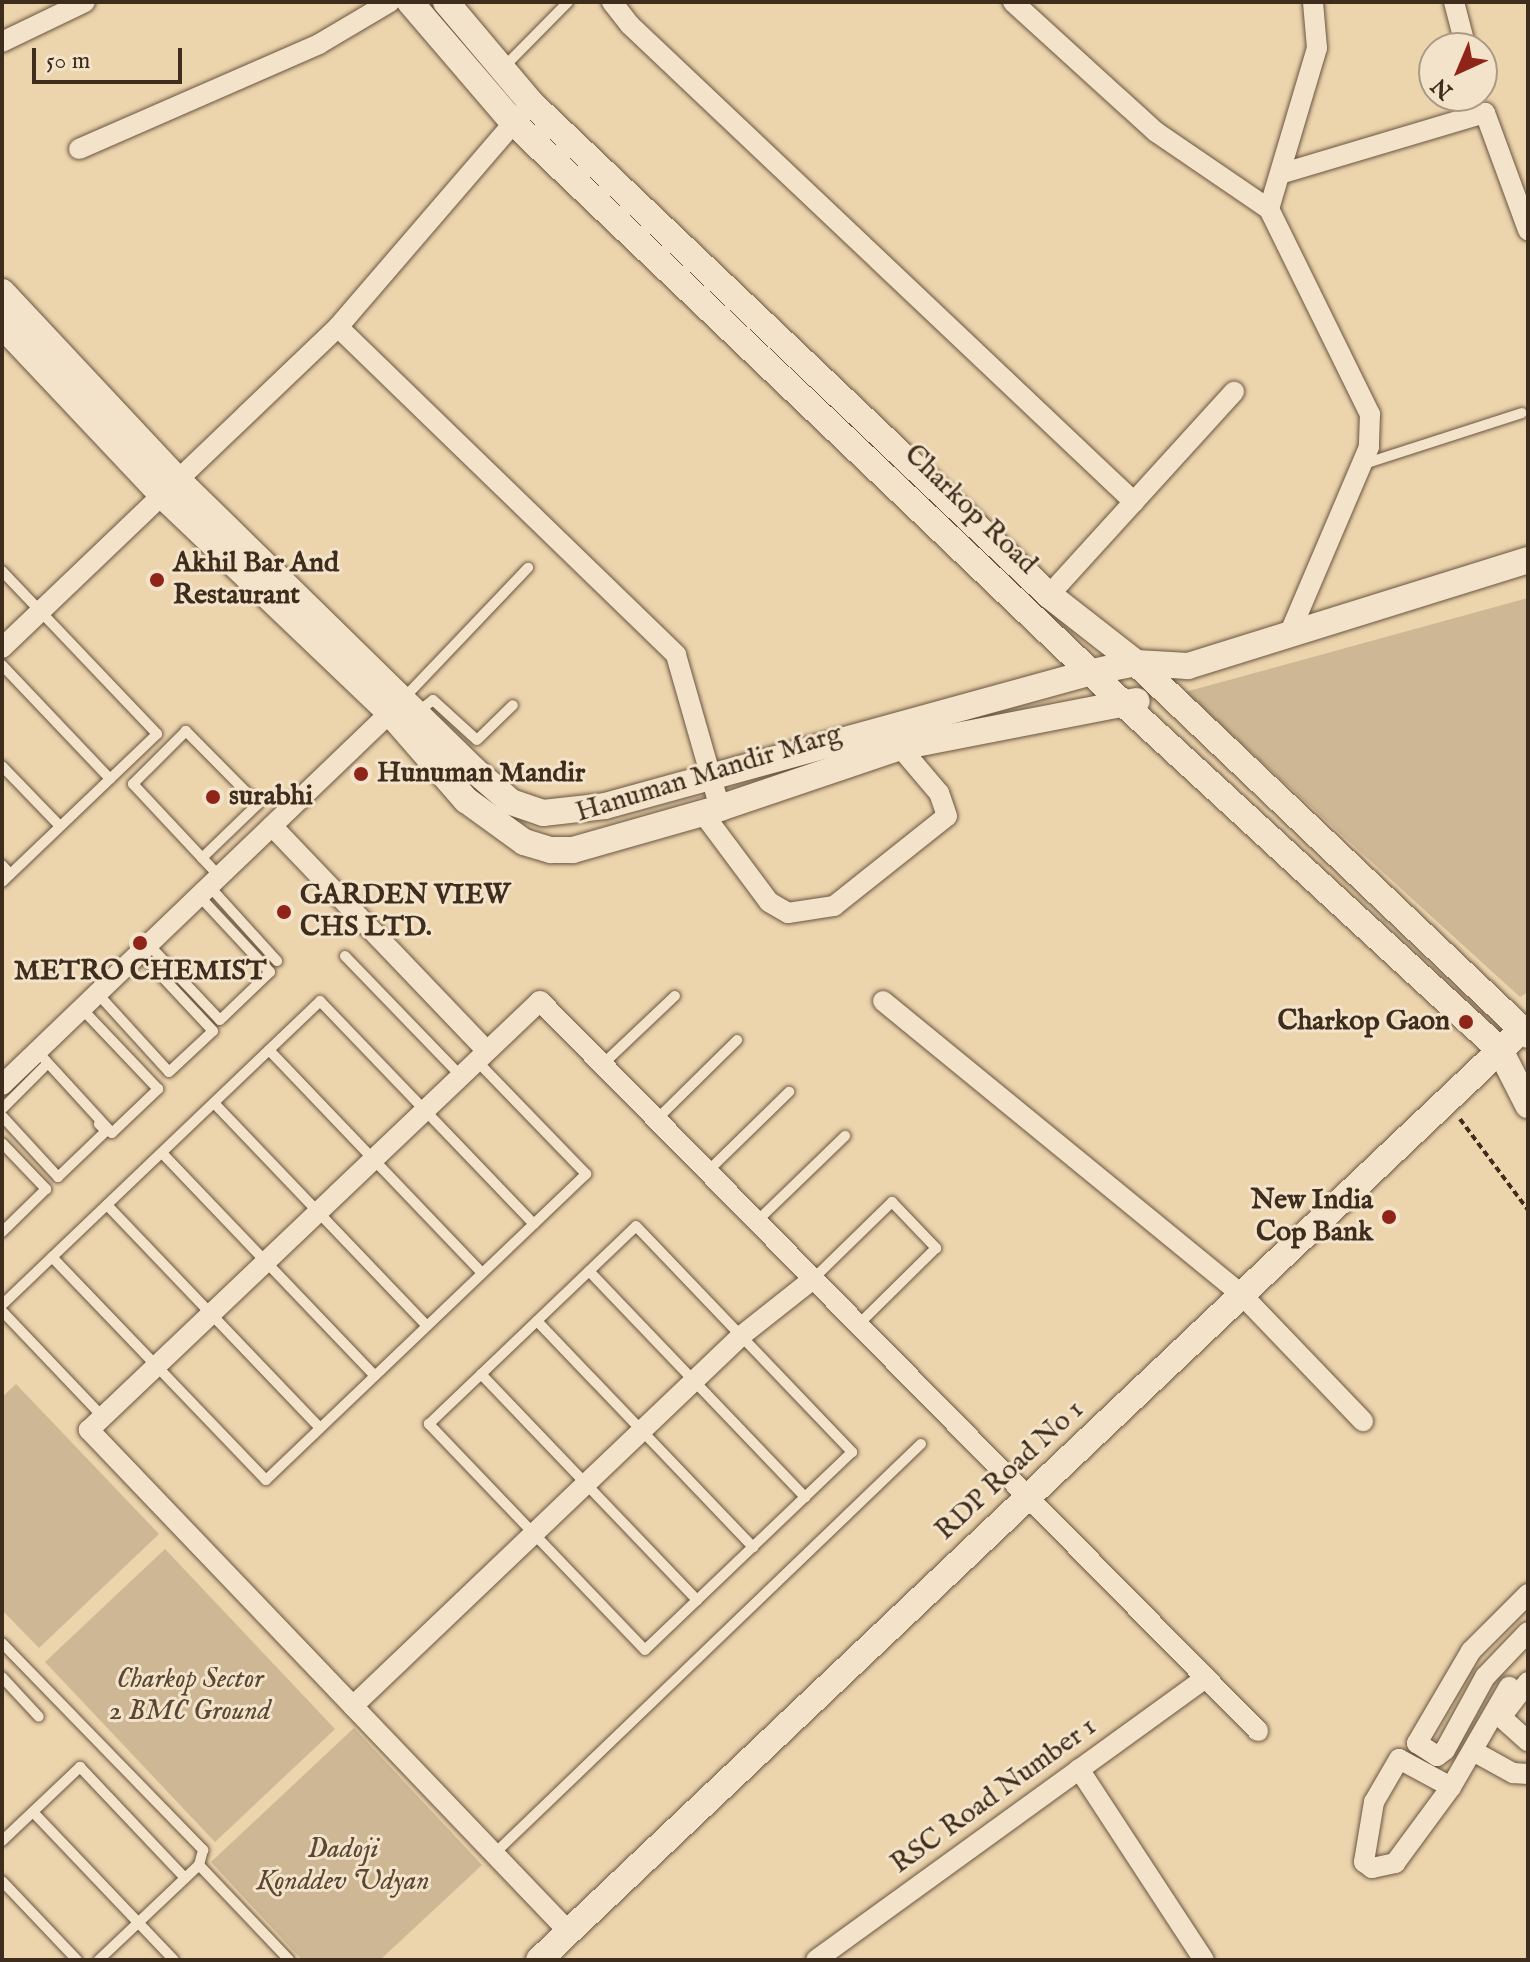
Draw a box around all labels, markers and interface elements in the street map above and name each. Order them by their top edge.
scale bar [36,32,186,82]
north arrow [1418,32,1498,112]
text: 50 m [46,46,90,77]
text: N [1426,71,1459,105]
street label: Charkop Road [897,438,1043,582]
place label: Akhil Bar And Restaurant [173,547,339,613]
marker: Akhil Bar And Restaurant [148,571,166,589]
street label: Hanuman Mandir Marg [572,718,846,830]
place label: Hunuman Mandir [377,757,585,791]
marker: Hunuman Mandir [352,765,370,783]
place label: surabhi [229,780,313,814]
marker: surabhi [204,788,222,806]
place label: GARDEN VIEW CHS LTD. [300,879,510,945]
marker: GARDEN VIEW CHS LTD. [275,903,293,921]
marker: METRO CHEMIST [131,934,149,952]
place label: METRO CHEMIST [14,955,266,989]
place label: Charkop Gaon [1277,1005,1450,1039]
marker: Charkop Gaon [1457,1013,1475,1031]
place label: New India Cop Bank [1251,1184,1373,1250]
marker: New India Cop Bank [1380,1208,1398,1226]
street label: RDP Road No 1 [929,1394,1091,1548]
park label: Charkop Sector 2 BMC Ground [109,1663,271,1729]
street label: RSC Road Number 1 [885,1710,1103,1882]
park label: Dadoji Konddev Udyan [256,1833,430,1899]

